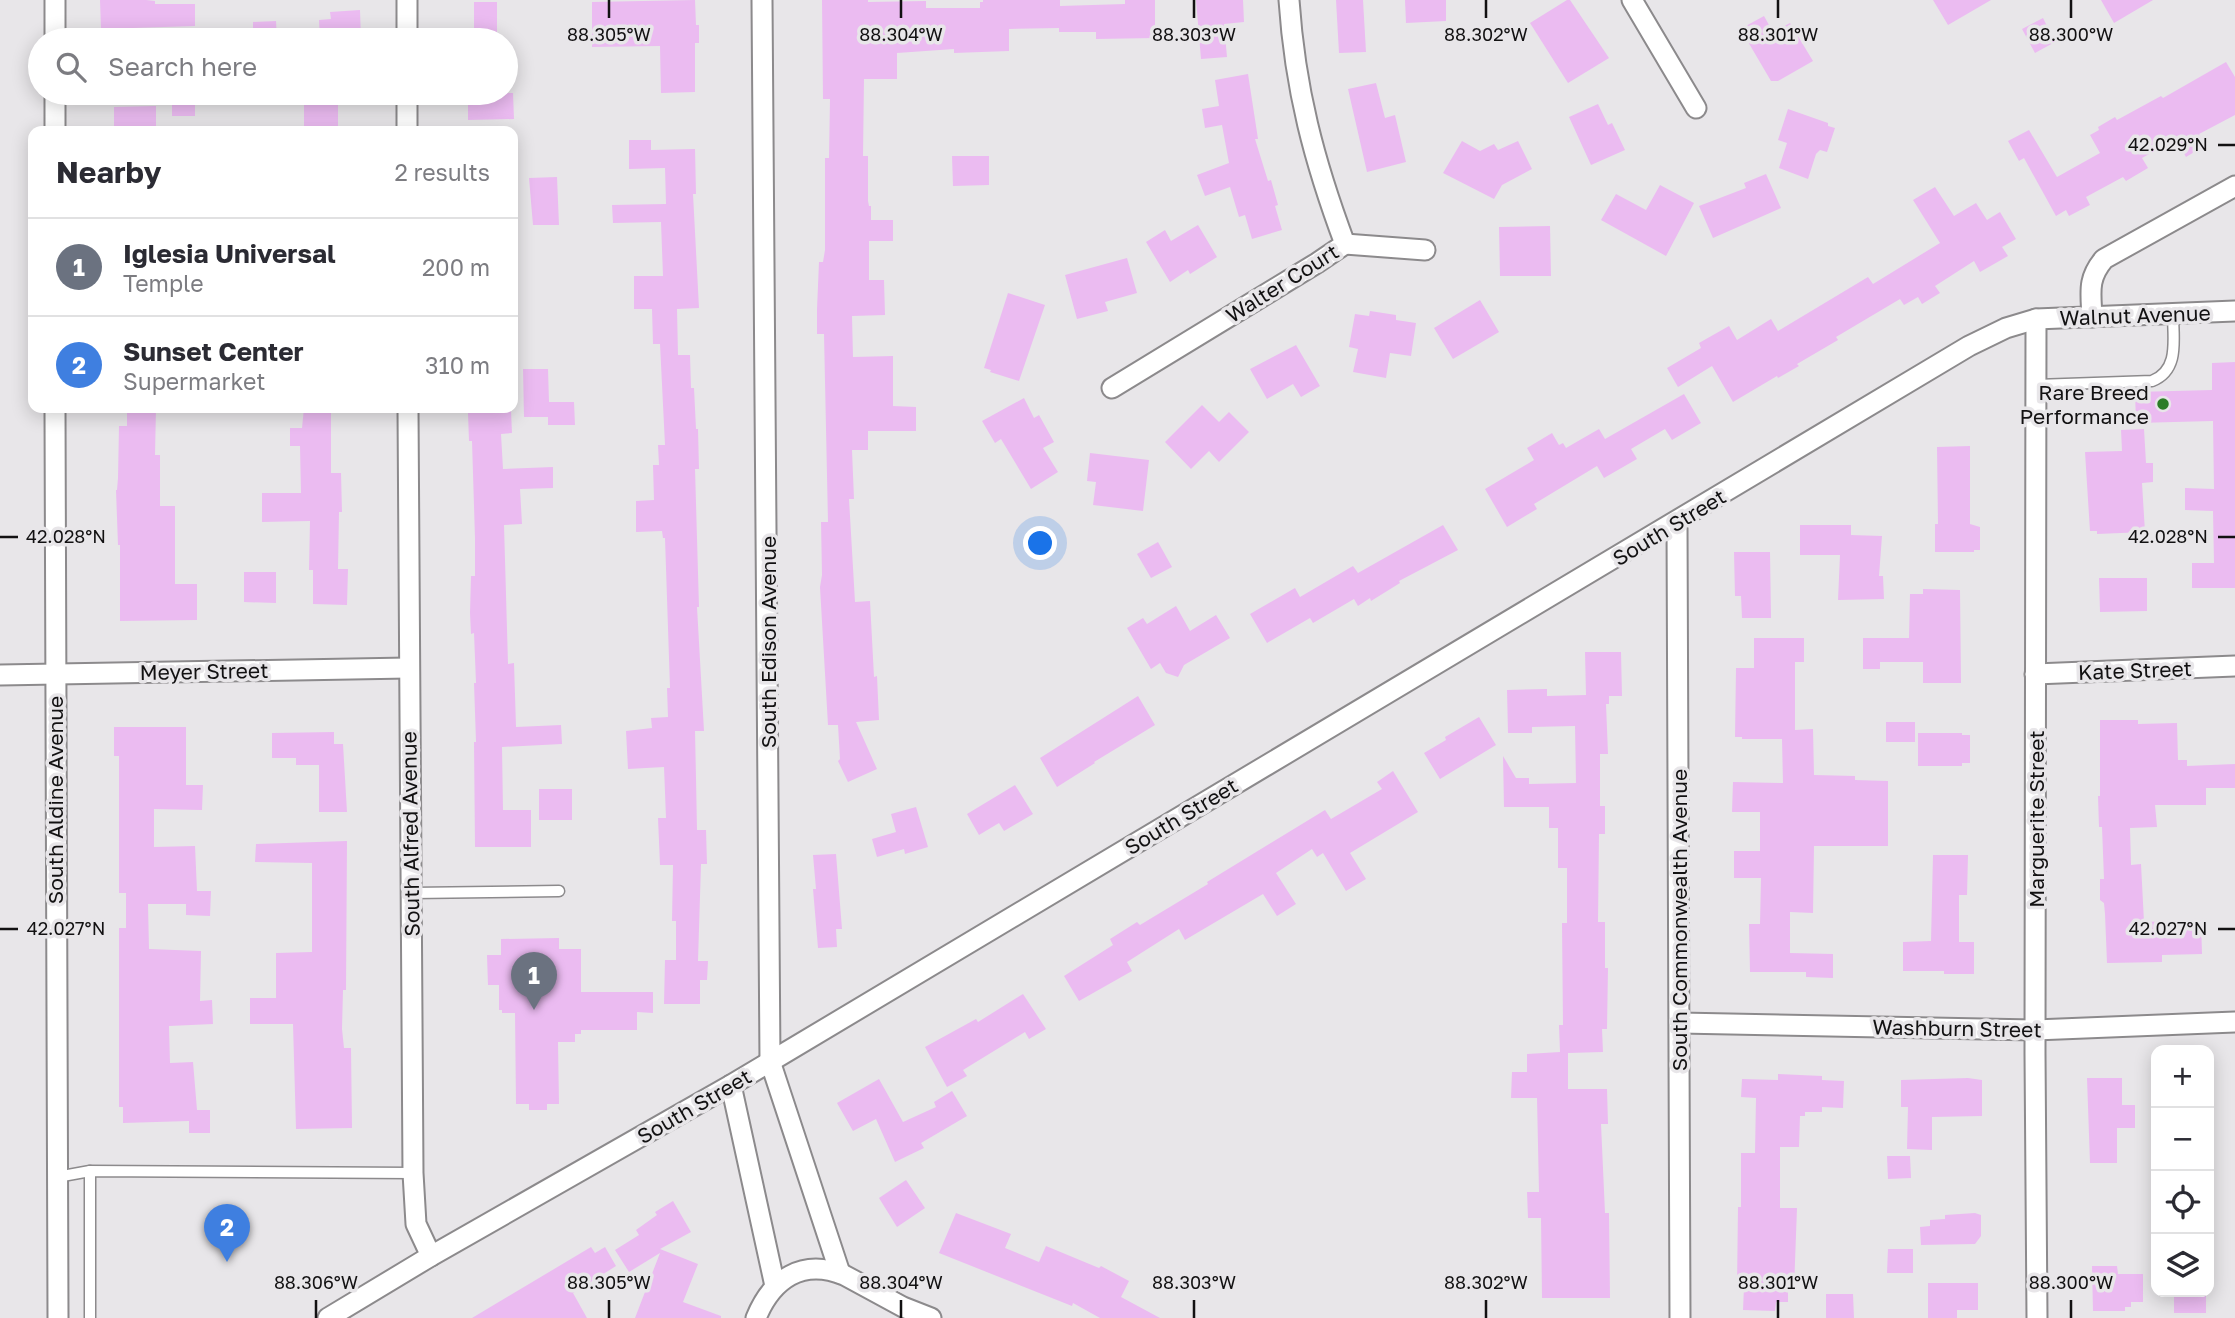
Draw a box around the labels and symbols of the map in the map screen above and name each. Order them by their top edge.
text: 88.305°W [567,23,651,45]
text: 88.304°W [859,23,943,45]
text: 88.303°W [1152,23,1236,45]
text: 88.302°W [1444,23,1528,45]
text: 88.301°W [1738,23,1818,45]
text: 88.300°W [2029,23,2113,45]
text: 42.029°N [2128,133,2208,155]
street label: Walter Court [1221,238,1343,328]
street label: Walnut Avenue [2059,299,2211,331]
place label: Rare Breed Performance [2019,379,2149,429]
marker: Rare Breed Performance [2155,396,2171,412]
street label: South Street [1608,483,1730,571]
text: 42.028°N [26,525,106,547]
text: 42.028°N [2128,525,2208,547]
your location [1023,526,1057,560]
street label: South Edison Avenue [755,536,781,748]
street label: Kate Street [2078,655,2192,685]
street label: Meyer Street [139,657,269,685]
street label: South Aldine Avenue [42,696,68,904]
street label: Marguerite Street [2023,730,2049,908]
street label: South Alfred Avenue [395,731,425,937]
street label: South Commonwealth Avenue [1666,769,1692,1071]
street label: South Street [1120,772,1242,860]
text: 42.027°N [27,917,105,939]
text: 42.027°N [2129,917,2207,939]
pin: 1 [511,952,557,1010]
street label: Washburn Street [1872,1014,2042,1042]
street label: South Street [632,1063,756,1149]
pin: 2 [204,1204,250,1262]
text: 88.306°W [274,1271,358,1293]
text: 88.305°W [567,1271,651,1293]
text: 88.304°W [859,1271,943,1293]
text: 88.303°W [1152,1271,1236,1293]
text: 88.302°W [1444,1271,1528,1293]
text: 88.301°W [1738,1271,1818,1293]
text: 88.300°W [2029,1271,2113,1293]

